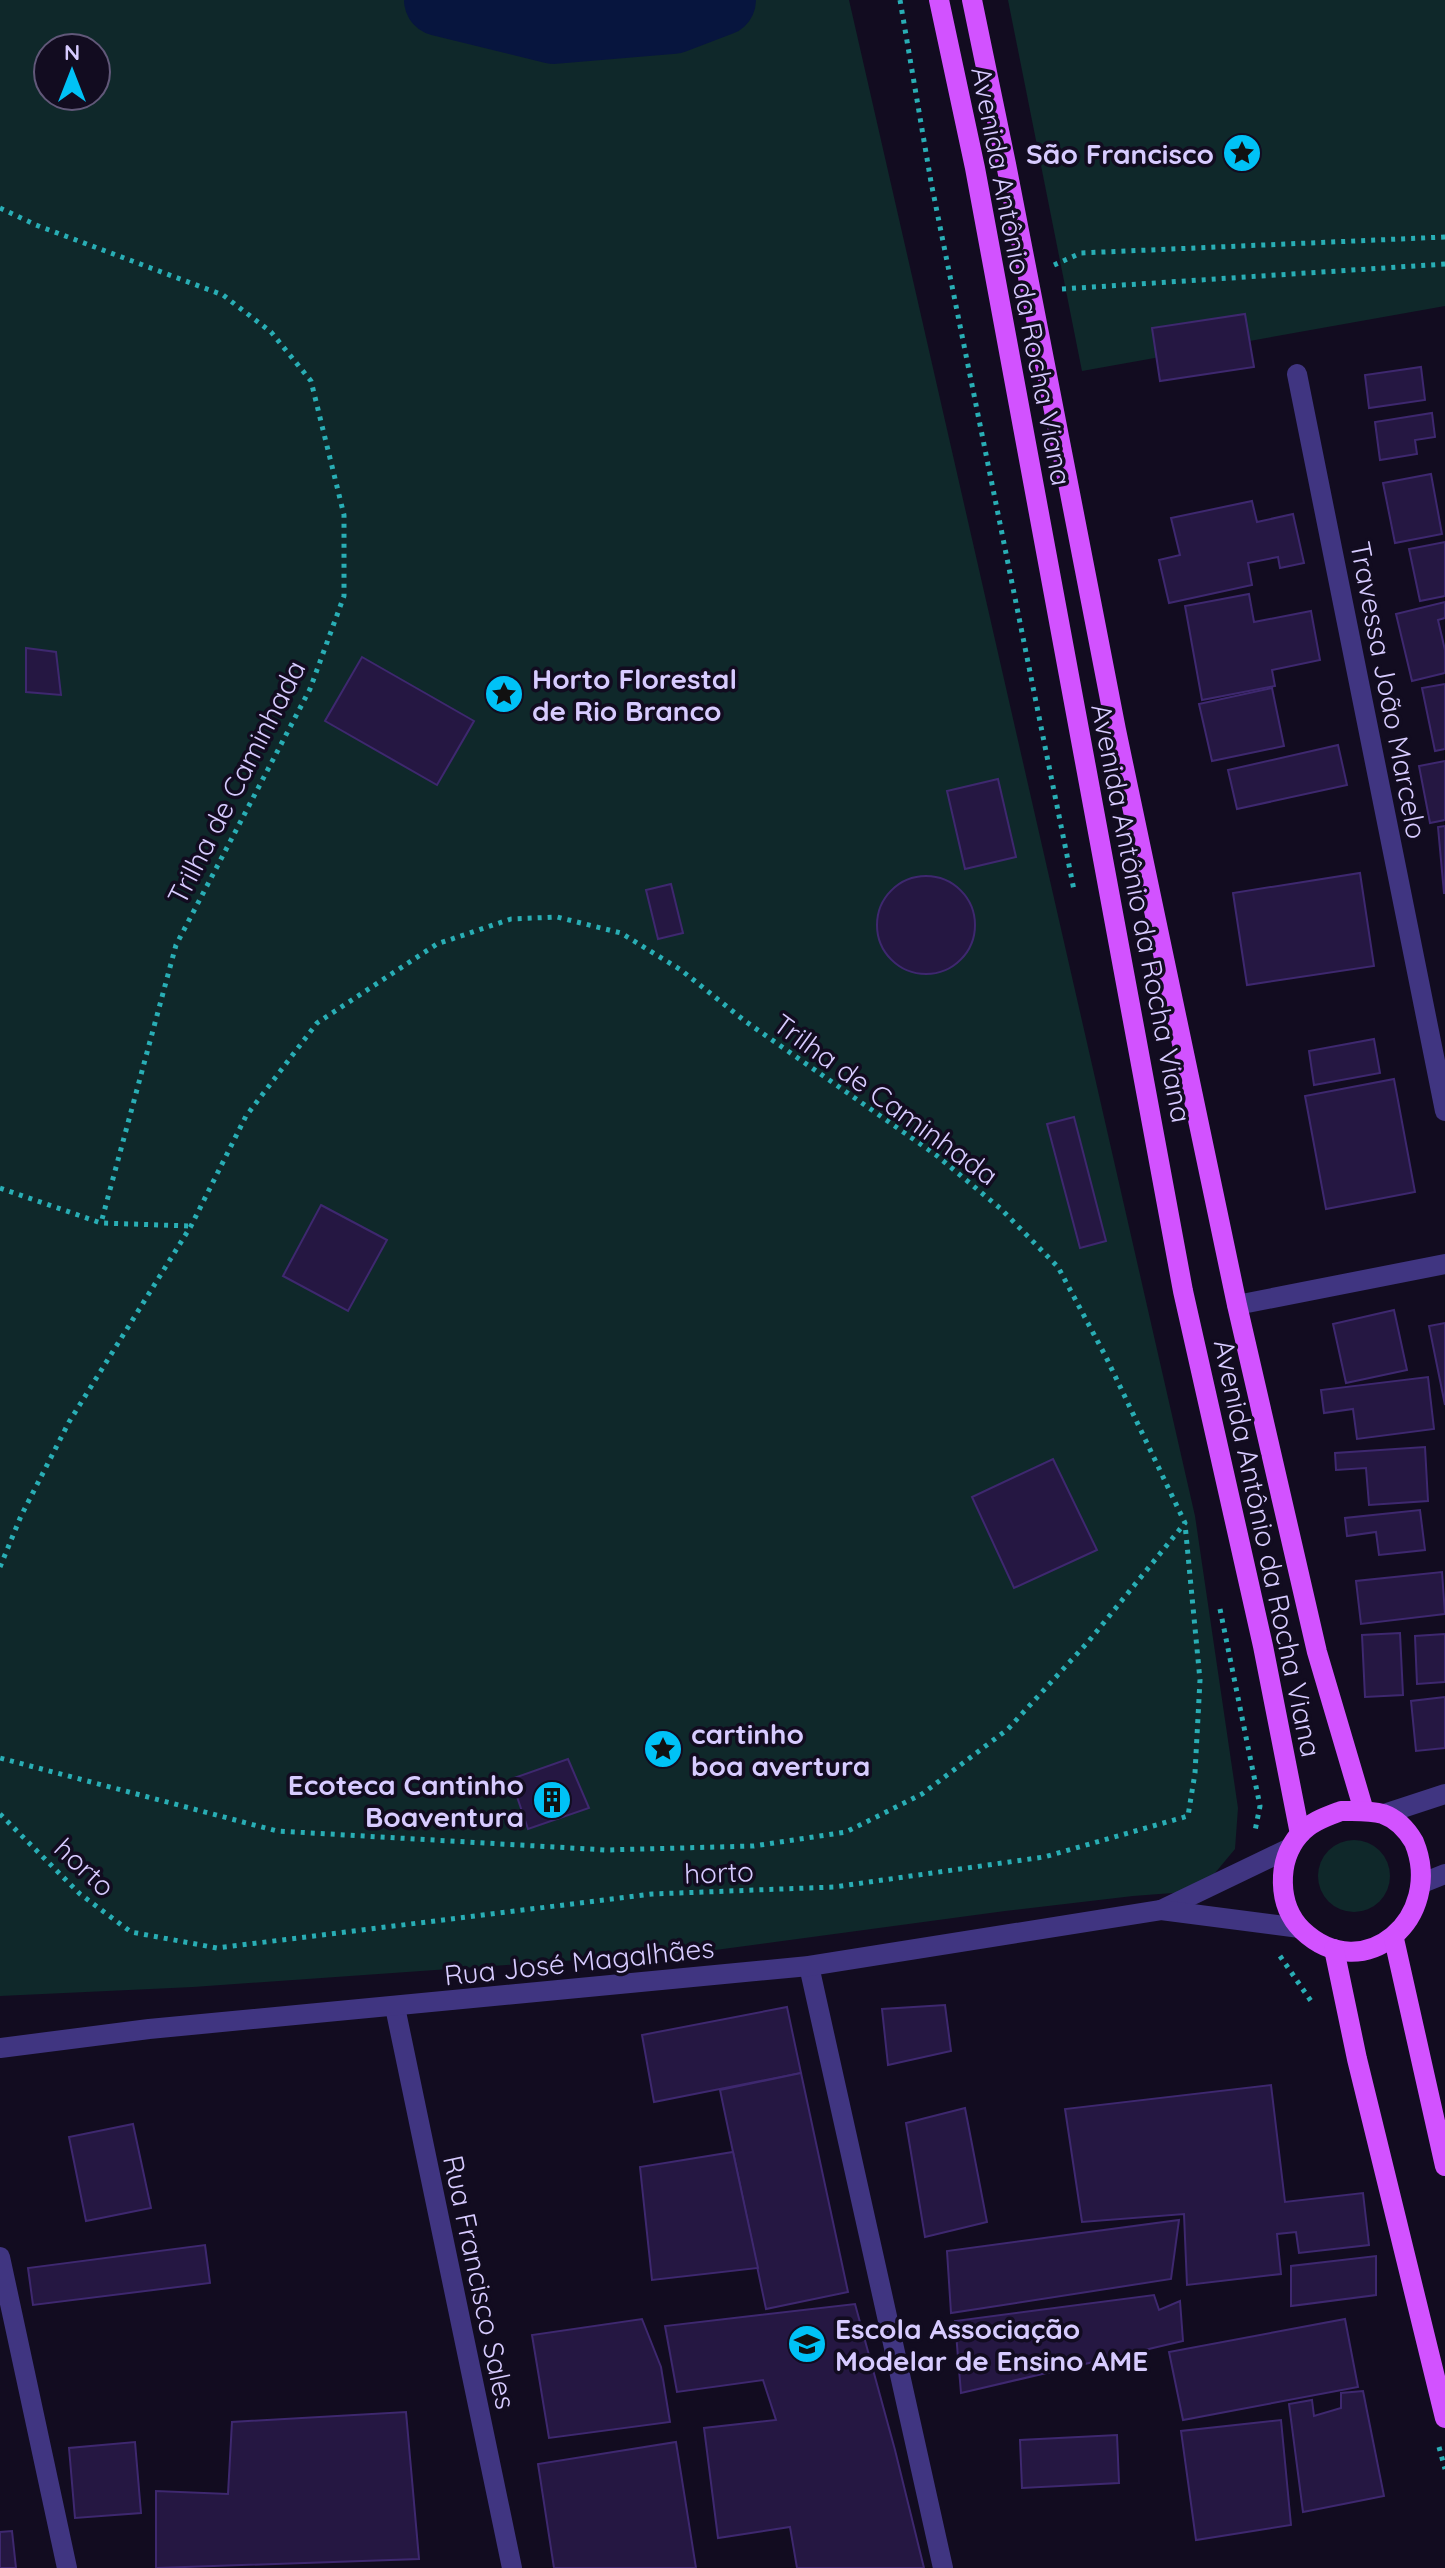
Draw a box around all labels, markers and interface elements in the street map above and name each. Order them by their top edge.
north arrow [32,32,112,112]
text: N [64,38,80,66]
street label: Avenida Antônio da Rocha Viana [964,64,1080,488]
place icon: São Francisco [1221,132,1263,174]
place label: São Francisco [1026,136,1214,171]
street label: Travessa João Marcelo [1343,538,1435,842]
street label: Trilha de Caminhada [159,654,313,910]
place label: Horto Florestal de Rio Branco [532,661,737,728]
place icon: Horto Florestal de Rio Branco [483,673,525,715]
street label: Avenida Antônio da Rocha Viana [1084,701,1200,1125]
street label: Trilha de Caminhada [767,1006,1005,1192]
street label: Avenida Antônio da Rocha Viana [1207,1336,1329,1760]
place label: cartinho boa avertura [691,1716,870,1783]
place icon: cartinho boa avertura [642,1728,684,1770]
place label: Ecoteca Cantinho Boaventura [288,1767,524,1834]
building icon: Ecoteca Cantinho Boaventura [531,1779,573,1821]
street label: horto [48,1830,122,1904]
street label: horto [683,1853,755,1891]
street label: Rua José Magalhães [442,1929,716,1993]
street label: Rua Francisco Sales [436,2152,524,2412]
place label: Escola Associação Modelar de Ensino AME [835,2311,1148,2378]
school or university icon: Escola Associação Modelar de Ensino AME [786,2323,828,2365]

